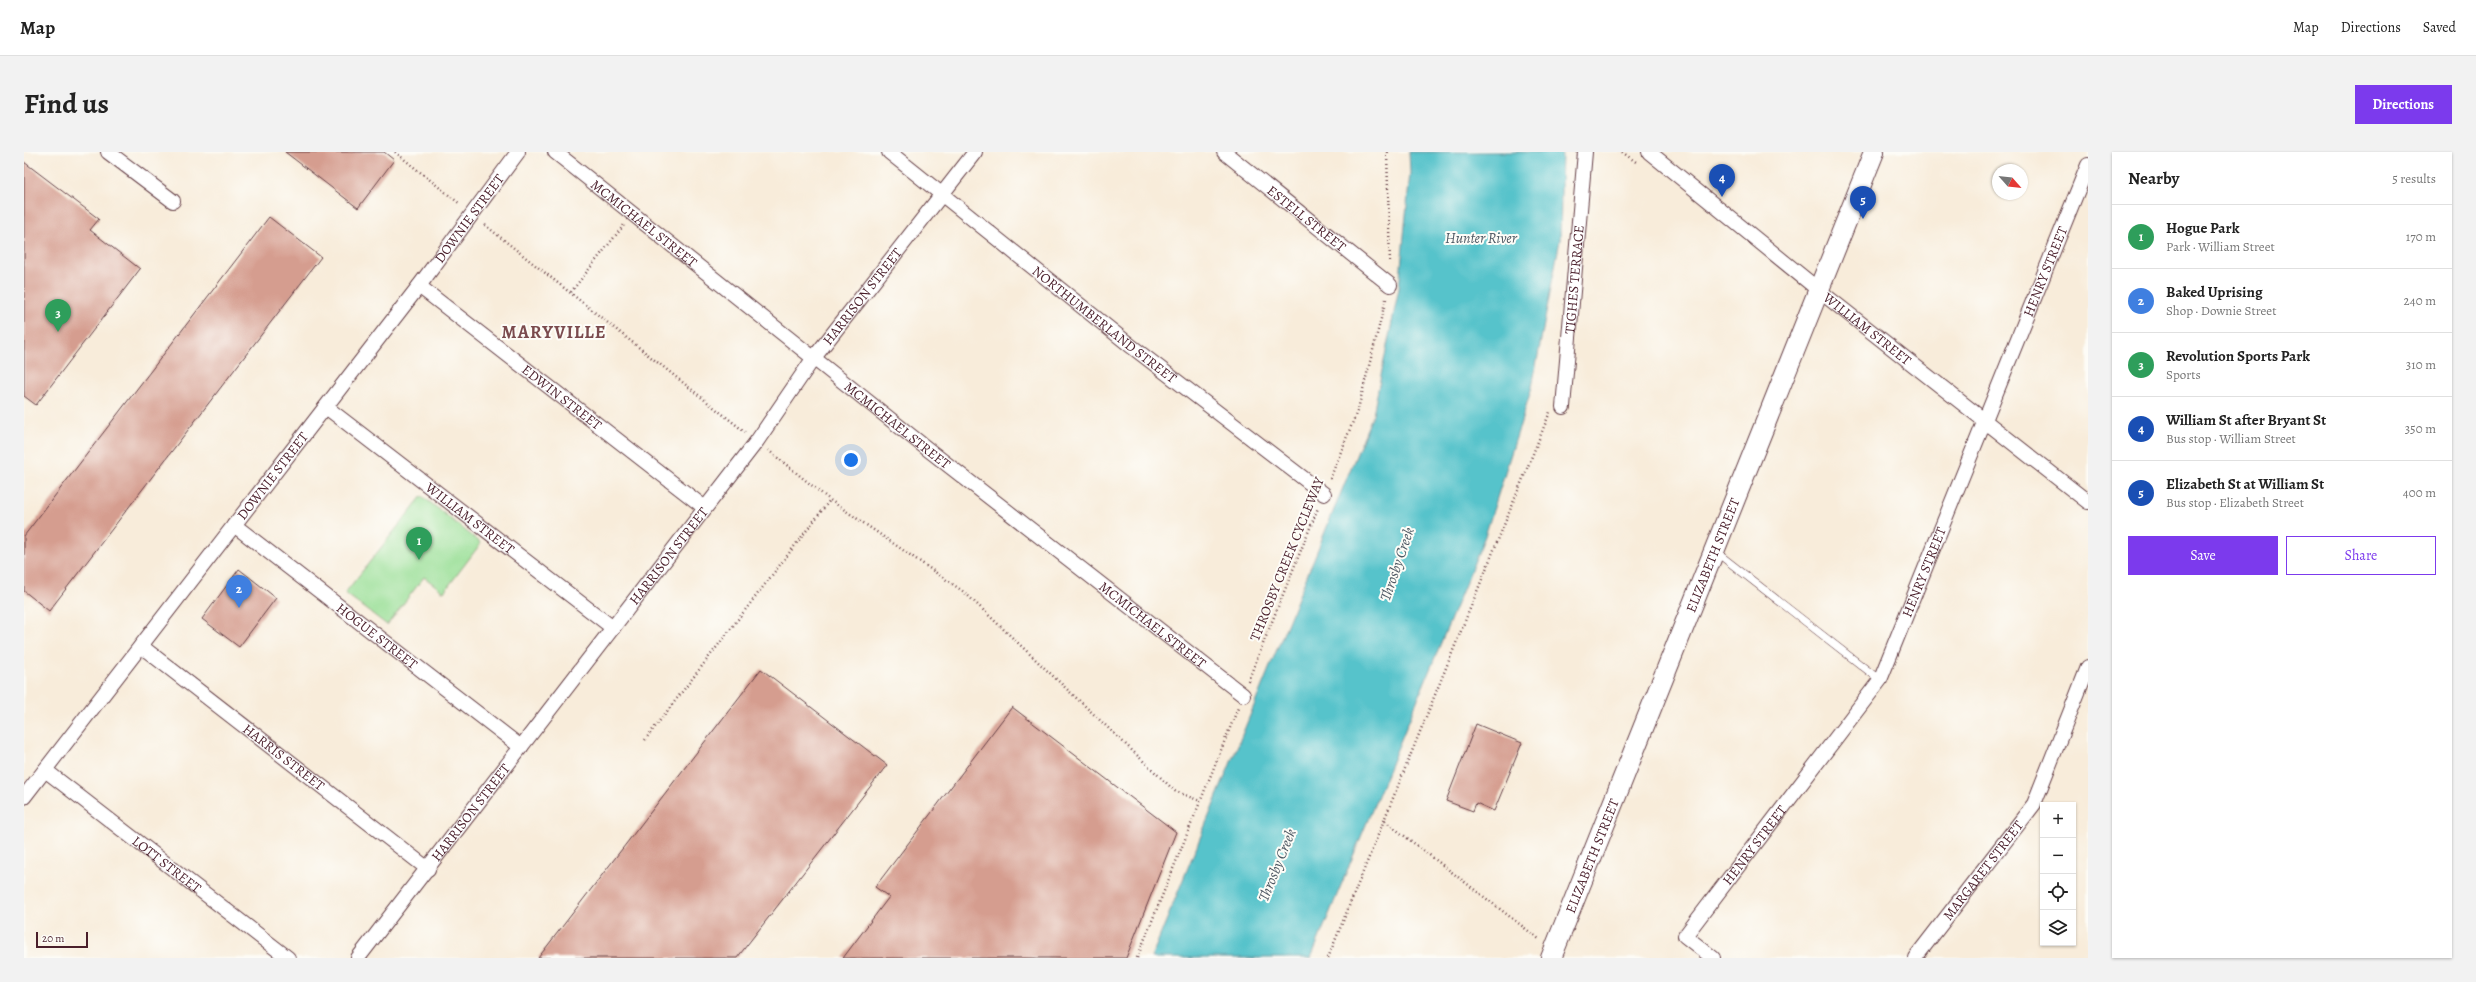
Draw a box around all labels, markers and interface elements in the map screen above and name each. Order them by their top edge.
text: Map [20,15,55,41]
text: Map [2293,18,2319,37]
text: Directions [2341,18,2401,37]
text: Saved [2423,18,2456,37]
text: Find us [24,85,109,123]
button: Directions [2355,85,2452,124]
pin: 4 [1709,164,1735,197]
north arrow [1992,164,2028,200]
text: Nearby [2128,167,2179,190]
street label: DOWNIE STREET [430,170,508,267]
text: 5 results [2392,170,2436,187]
street label: MCMICHAEL STREET [587,175,701,271]
street label: ESTELL STREET [1263,181,1350,256]
pin: 5 [1850,186,1876,219]
text: Hogue Park [2166,218,2239,238]
street label: HENRY STREET [2018,223,2072,319]
street label: TIGHES TERRACE [1560,224,1588,335]
water label: Hunter River [1445,228,1518,248]
text: 1 [2139,228,2143,245]
text: 170 m [2406,228,2436,245]
text: Park · William Street [2166,238,2275,255]
street label: HARRISON STREET [818,243,906,349]
street label: NORTHUMBERLAND STREET [1028,261,1181,388]
text: Baked Uprising [2166,282,2263,302]
street label: WILLIAM STREET [1819,287,1916,370]
text: 2 [2138,292,2144,309]
text: 240 m [2404,292,2436,309]
pin: 3 [45,299,71,332]
text: Shop · Downie Street [2166,302,2277,319]
district label: MARYVILLE [502,320,606,344]
text: Revolution Sports Park [2166,346,2310,366]
text: 3 [2138,356,2144,373]
text: 310 m [2406,356,2436,373]
street label: EDWIN STREET [518,360,606,434]
text: Sports [2166,366,2201,383]
street label: MCMICHAEL STREET [840,377,955,473]
text: William St after Bryant St [2166,410,2326,430]
text: 4 [2138,420,2144,437]
text: 350 m [2405,420,2436,437]
street label: DOWNIE STREET [232,428,313,524]
text: Bus stop · William Street [2166,430,2296,447]
your location [841,450,861,470]
street label: THROSBY CREEK CYCLEWAY [1245,474,1329,644]
text: Elizabeth St at William St [2166,474,2324,494]
street label: WILLIAM STREET [421,477,519,559]
text: 5 [2138,484,2144,501]
text: 400 m [2403,484,2436,501]
text: Bus stop · Elizabeth Street [2166,494,2304,511]
street label: ELIZABETH STREET [1681,495,1744,615]
street label: HARRISON STREET [625,503,712,609]
water label: Throsby Creek [1375,524,1419,603]
street label: HENRY STREET [1897,524,1951,620]
pin: 1 [406,527,432,560]
button: Save [2128,536,2278,575]
button: Share [2286,536,2436,575]
pin: 2 [226,575,252,608]
street label: MCMICHAEL STREET [1095,577,1210,673]
street label: HOGUE STREET [333,598,422,673]
street label: HARRIS STREET [239,719,329,795]
street label: HARRISON STREET [427,759,514,865]
street label: ELIZABETH STREET [1560,796,1624,916]
street label: HENRY STREET [1718,801,1791,889]
map controls [2040,802,2076,946]
button: + [2040,802,2076,838]
street label: MARGARET STREET [1938,816,2028,924]
water label: Throsby Creek [1253,825,1301,904]
street label: LOTT STREET [128,831,206,897]
button: − [2040,838,2076,874]
button: locate [2040,874,2076,910]
button: layers [2040,910,2076,946]
scale bar [36,930,88,949]
text: 20 m [42,931,64,946]

